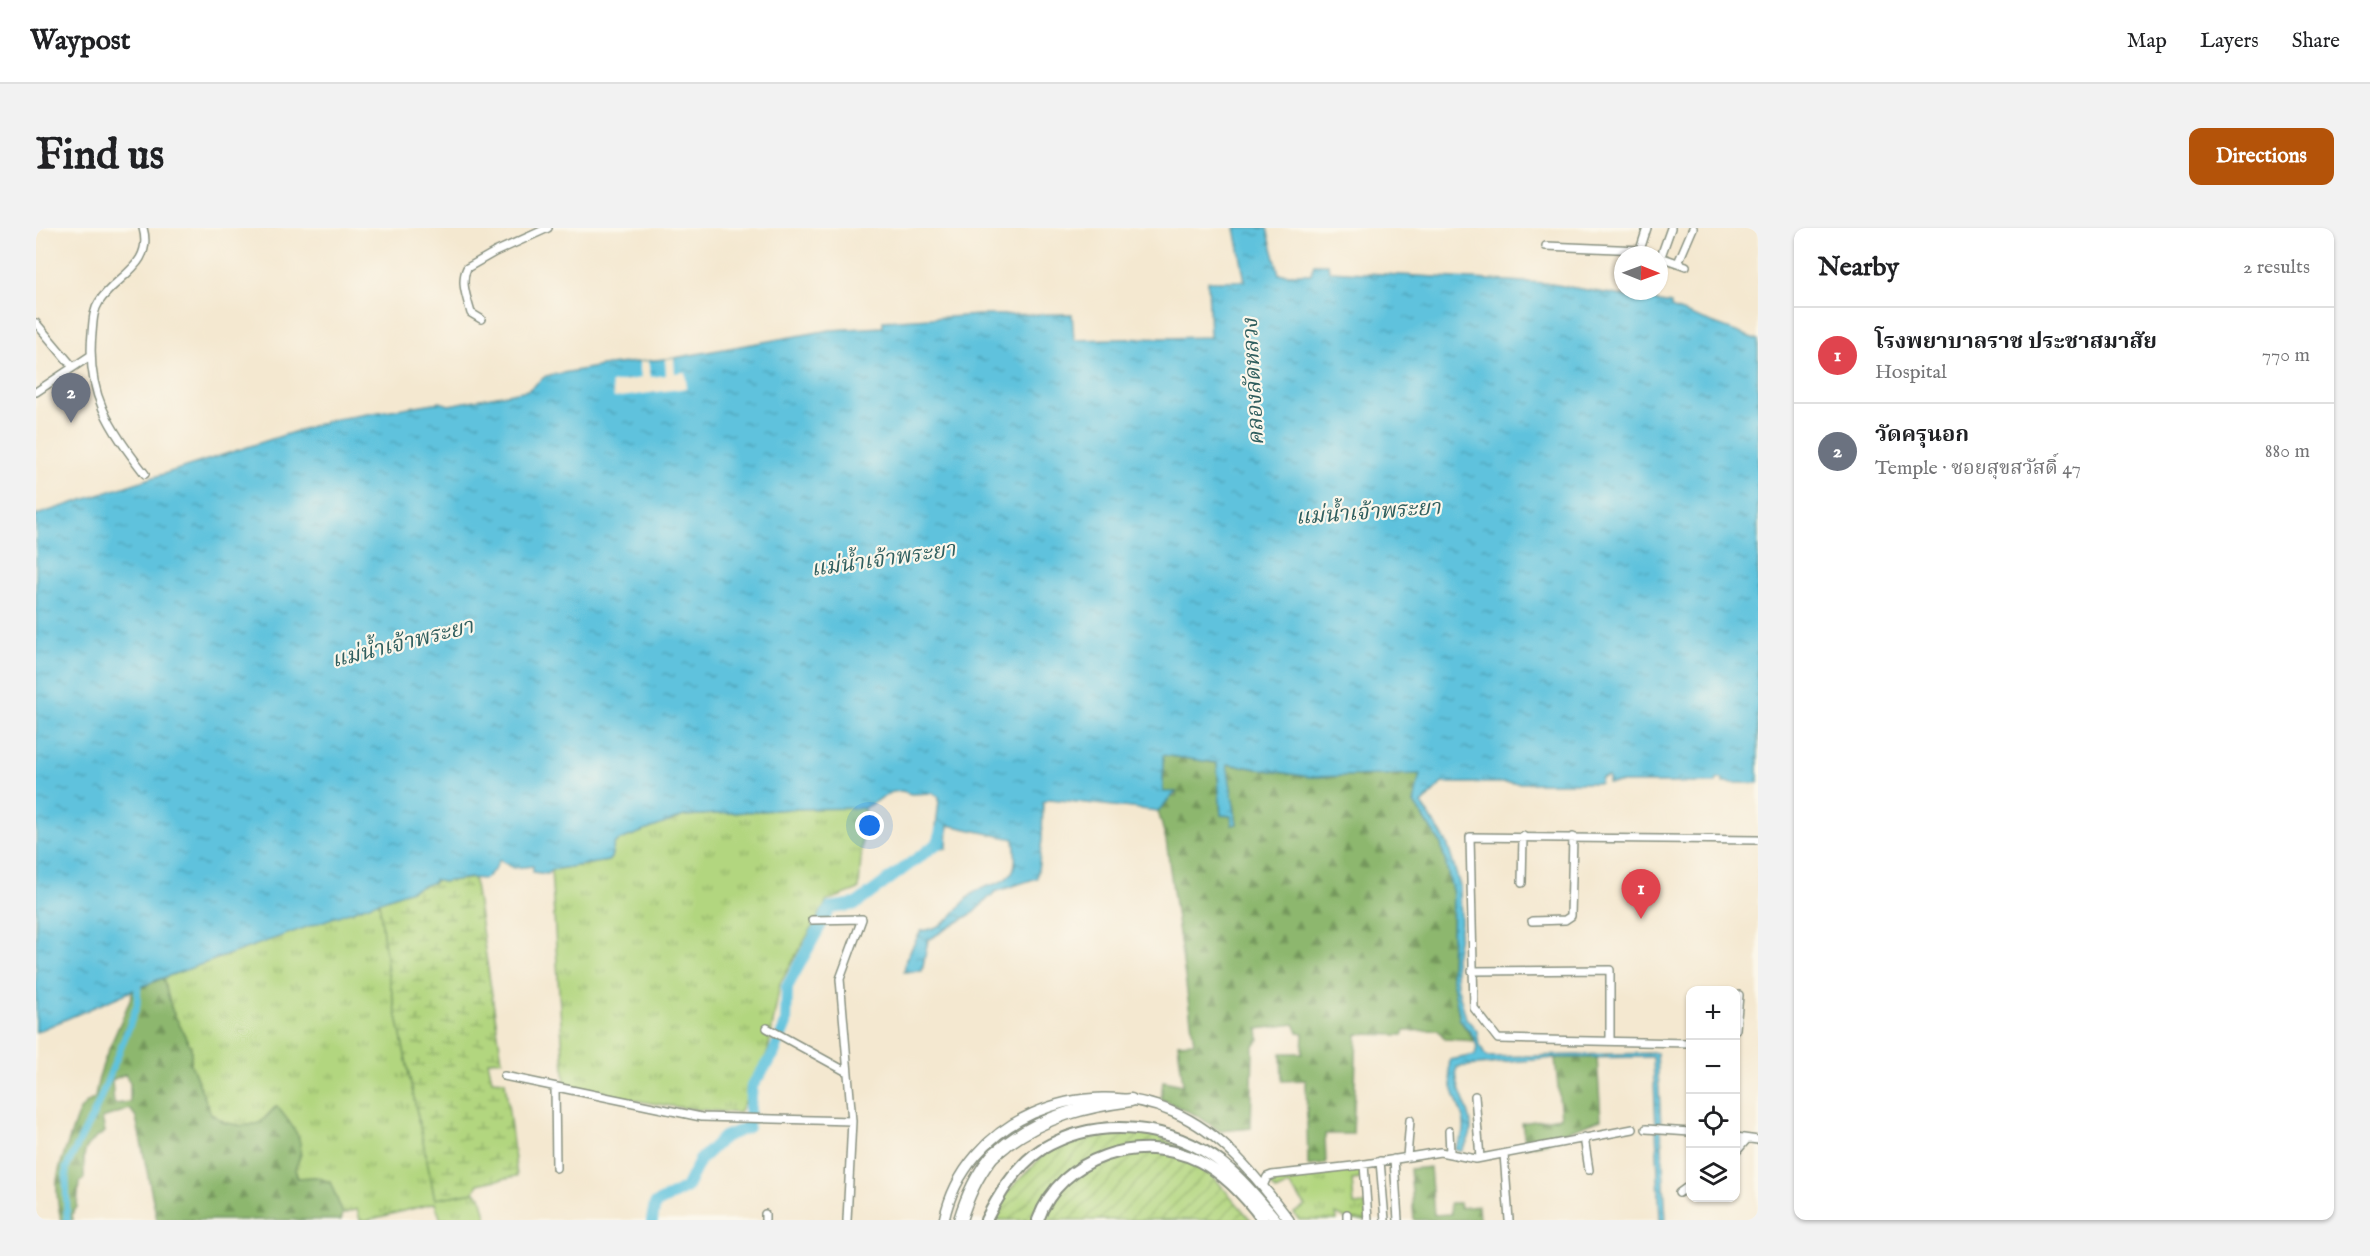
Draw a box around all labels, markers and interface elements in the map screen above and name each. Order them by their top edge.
text: Waypost [30,24,130,59]
text: Map [2127,28,2167,55]
text: Layers [2200,28,2259,55]
text: Share [2292,28,2340,55]
button: Directions [2189,128,2334,185]
text: Find us [36,130,164,183]
north arrow [1614,246,1668,300]
text: Nearby [1818,251,1899,284]
text: 2 results [2243,255,2310,280]
water label: คลองลัดหลวง [1237,316,1271,446]
text: โรงพยาบาลราช ประชาสมาสัย [1875,328,2157,356]
text: 1 [1834,343,1841,368]
text: 770 m [2262,343,2310,368]
text: Hospital [1875,360,1947,385]
pin: 2 [51,374,90,423]
text: วัดครุนอก [1875,421,1969,449]
text: 2 [1833,439,1842,464]
text: 880 m [2265,439,2310,464]
text: Temple · ซอยสุขสวัสดิ์ 47 [1875,456,2081,481]
water label: แม่น้ำเจ้าพระยา [1294,490,1443,532]
water label: แม่น้ำเจ้าพระยา [809,532,958,584]
water label: แม่น้ำเจ้าพระยา [328,609,478,675]
your location [855,811,884,840]
pin: 1 [1622,870,1660,919]
map controls [1686,986,1740,1202]
button: + [1686,986,1740,1040]
button: − [1686,1040,1740,1094]
button: locate [1686,1094,1740,1148]
button: layers [1686,1148,1740,1202]

